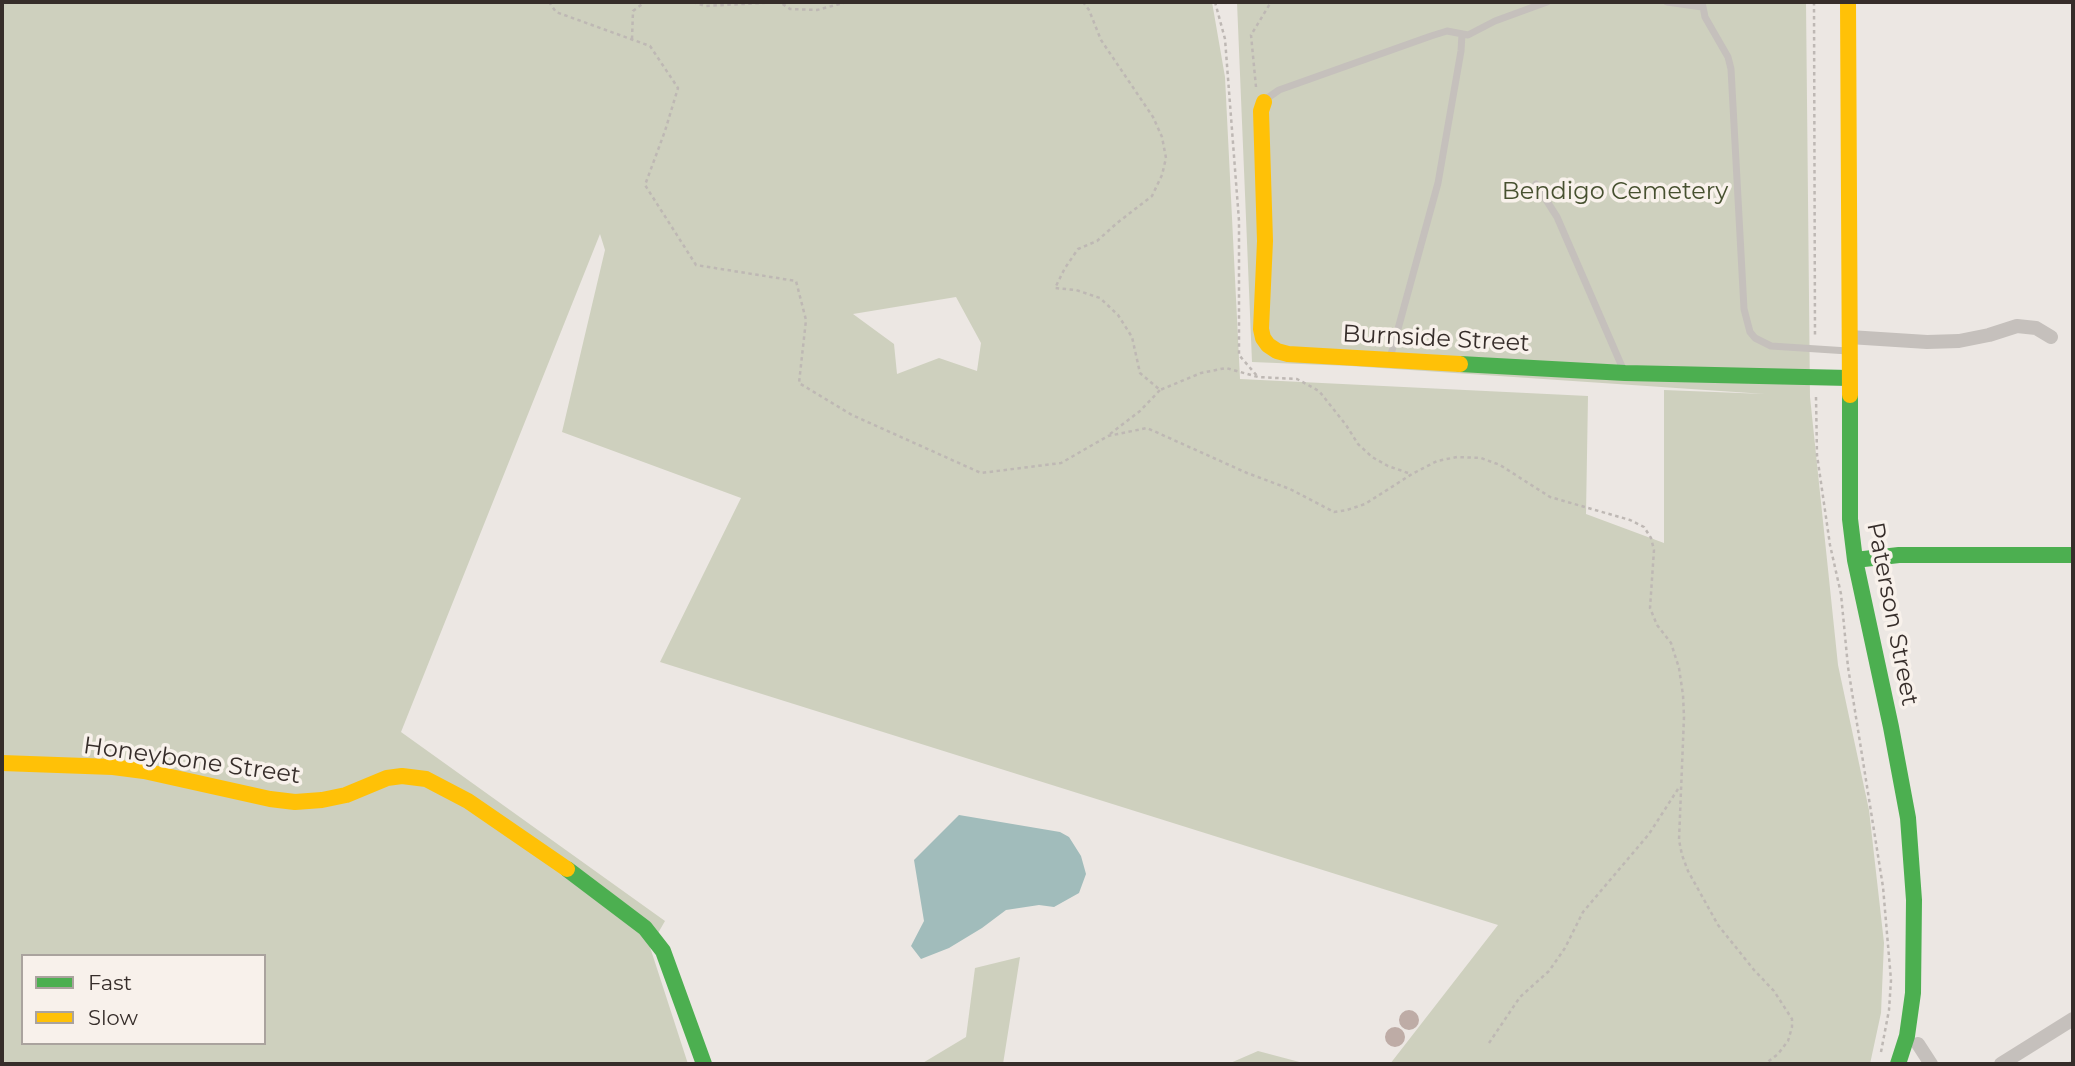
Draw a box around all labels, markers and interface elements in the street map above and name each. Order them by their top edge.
park label: Bendigo Cemetery [1502,178,1728,206]
street label: Burnside Street [1342,320,1530,358]
street label: Paterson Street [1860,520,1924,708]
street label: Honeybone Street [82,731,302,791]
legend [21,954,266,1045]
text: Fast [88,970,132,995]
text: Slow [88,1005,138,1030]

